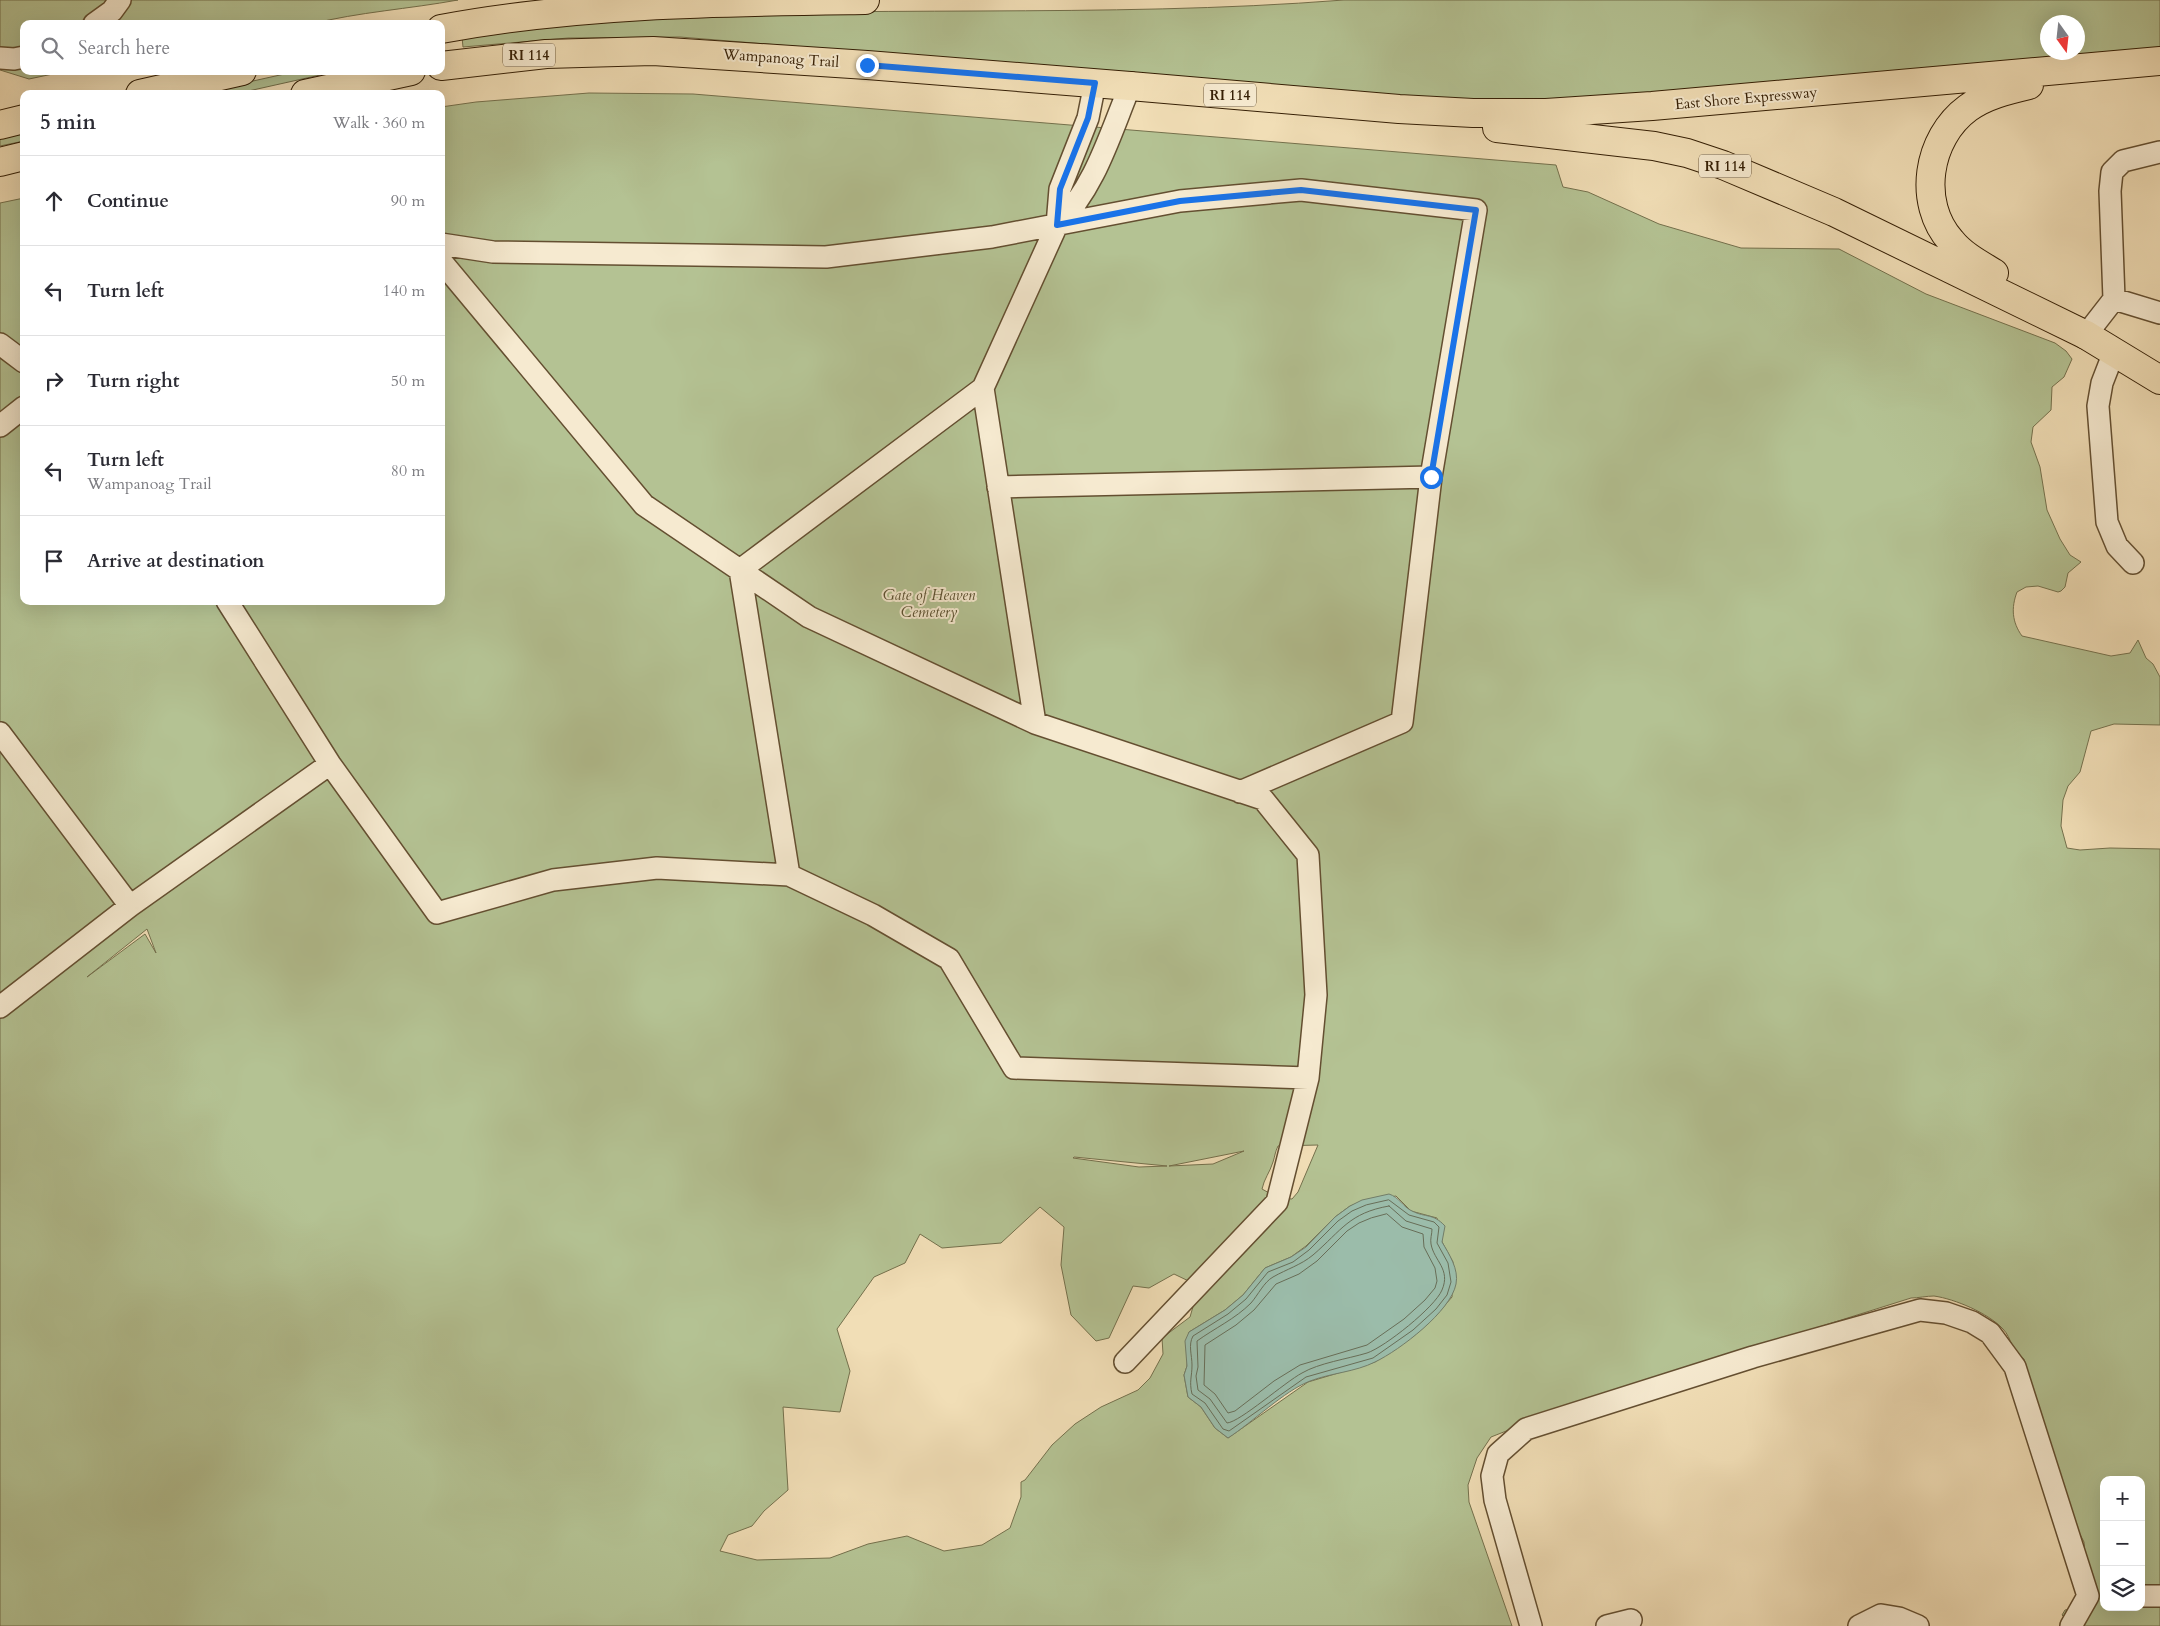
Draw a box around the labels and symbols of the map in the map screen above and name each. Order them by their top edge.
north arrow [2040,15,2085,60]
road number: RI 114 [503,44,555,66]
street label: Wampanoag Trail [721,44,840,72]
route end [856,54,879,77]
street label: East Shore Expressway [1674,82,1818,114]
road number: RI 114 [1204,84,1256,106]
road number: RI 114 [1699,154,1751,178]
route start [1420,466,1443,489]
park label: Gate of Heaven Cemetery [883,585,976,622]

